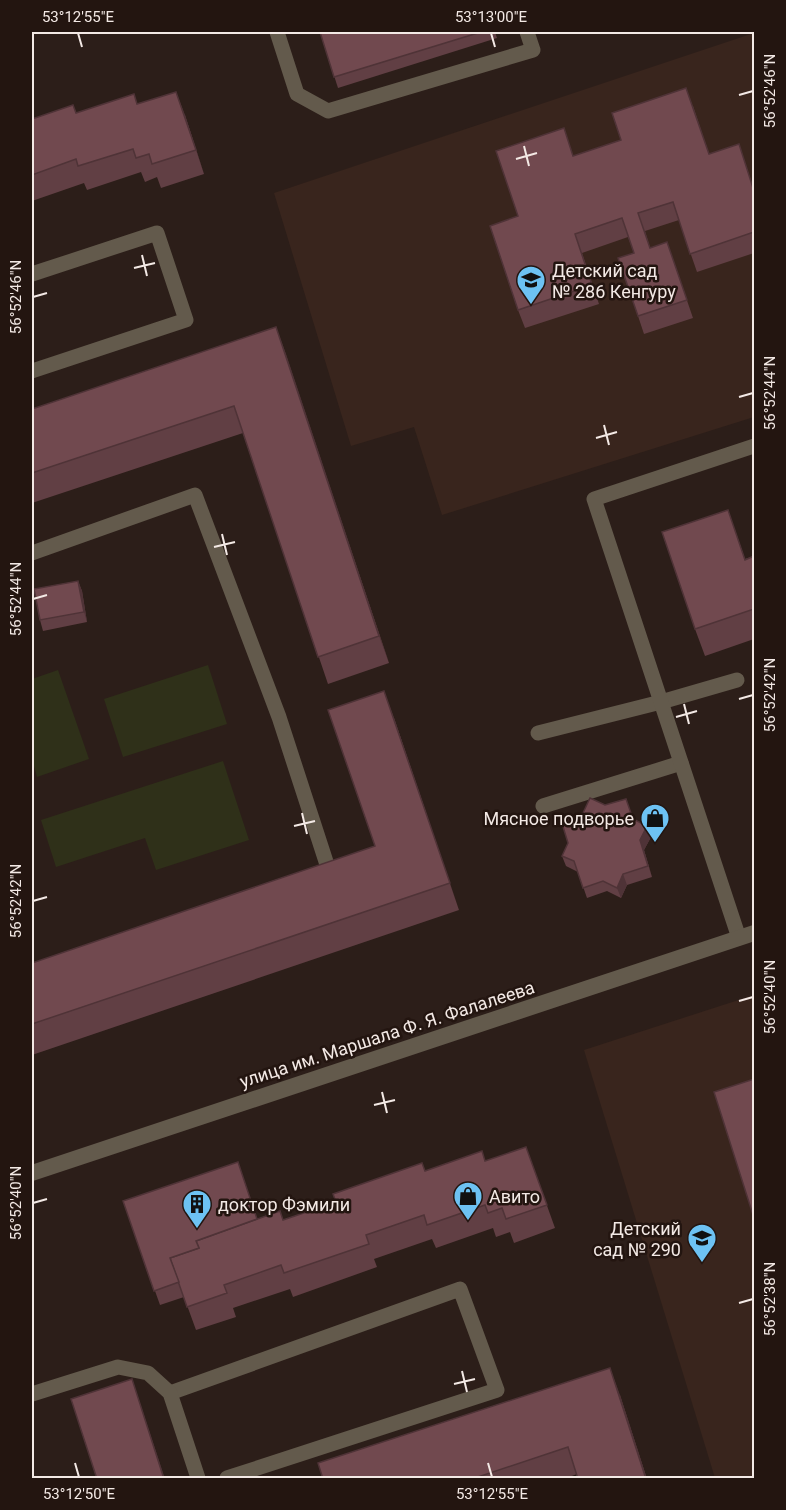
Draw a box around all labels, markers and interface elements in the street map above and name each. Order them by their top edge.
text: 53°12'55"E [42,8,115,26]
text: 53°13'00"E [455,8,528,26]
text: 56°52'46"N [761,54,779,128]
text: 56°52'46"N [7,260,25,334]
place label: Детский сад № 286 Кенгуру [552,260,676,302]
school or university icon: Детский сад № 286 Кенгуру [515,264,547,306]
text: 56°52'44"N [761,356,779,430]
text: 56°52'44"N [7,562,25,636]
text: 56°52'42"N [761,658,779,732]
shop icon: Мясное подворье [639,802,671,844]
place label: Мясное подворье [483,808,634,829]
text: 56°52'42"N [7,864,25,938]
text: 56°52'40"N [761,960,779,1034]
street label: улица им. Маршала Ф. Я. Фалалеева [237,976,537,1092]
text: 56°52'40"N [7,1166,25,1240]
shop icon: Авито [452,1180,484,1222]
place label: Авито [489,1186,540,1207]
building icon: доктор Фэмили [181,1188,213,1230]
place label: доктор Фэмили [218,1194,350,1215]
place label: Детский сад № 290 [593,1218,681,1260]
school or university icon: Детский сад № 290 [686,1222,718,1264]
text: 56°52'38"N [761,1262,779,1336]
text: 53°12'50"E [43,1485,116,1503]
text: 53°12'55"E [456,1485,529,1503]

